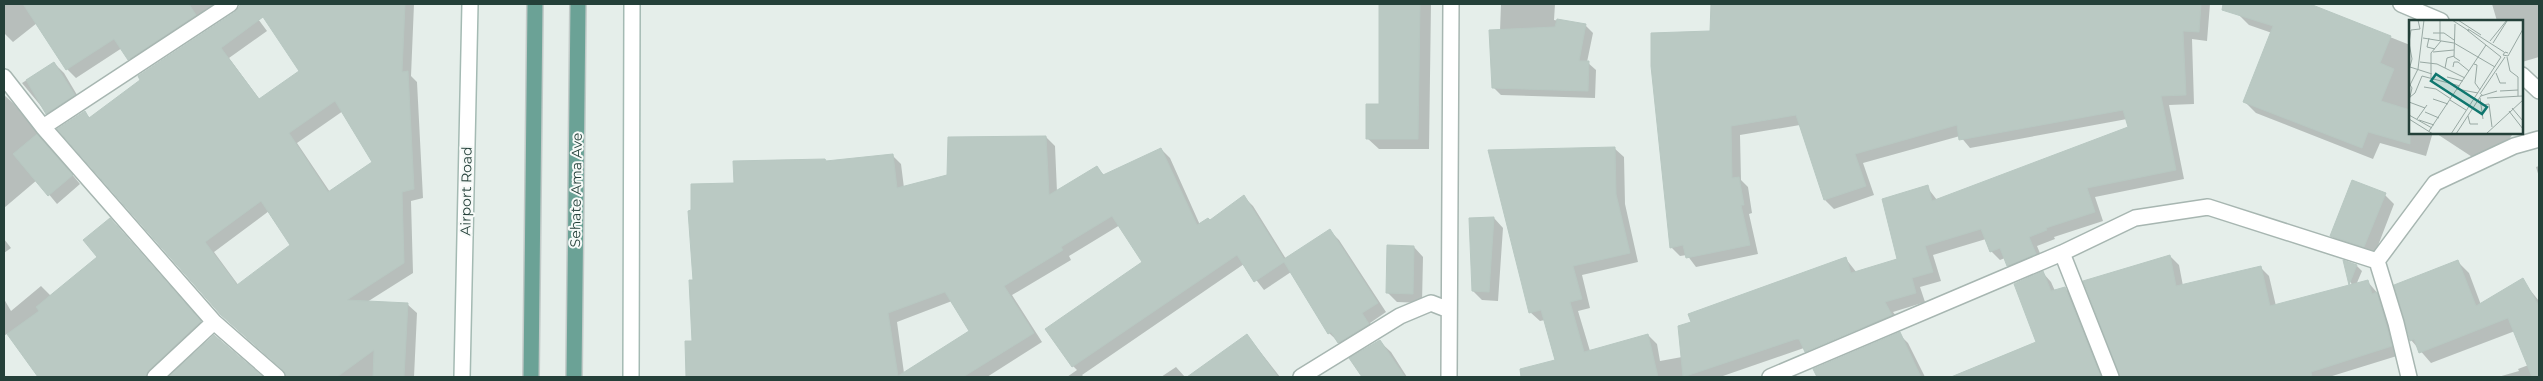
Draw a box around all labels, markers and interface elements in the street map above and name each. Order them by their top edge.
inset map [2409,20,2523,134]
street label: Sehate Ama Ave [566,133,586,247]
street label: Airport Road [456,146,476,236]

